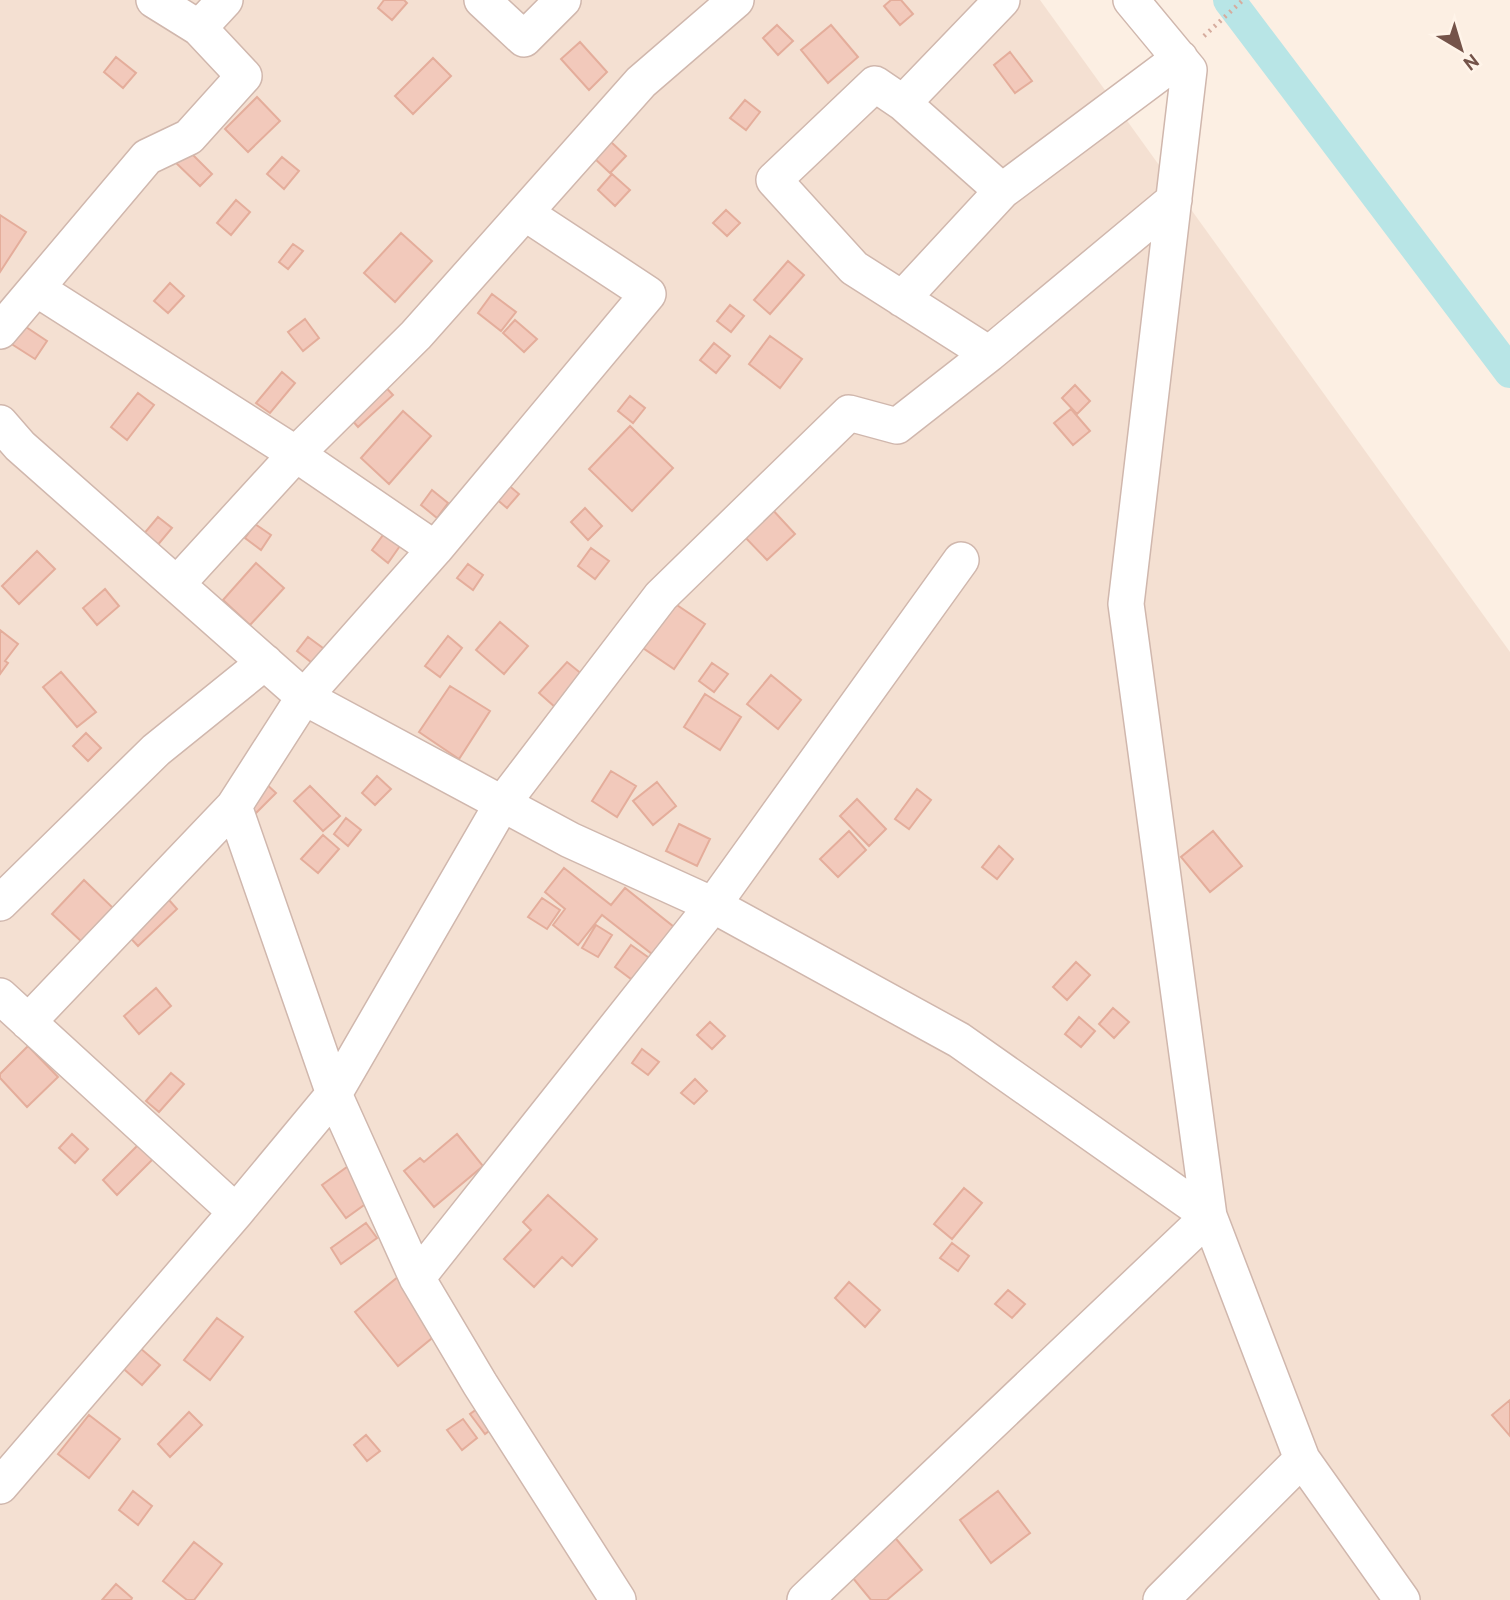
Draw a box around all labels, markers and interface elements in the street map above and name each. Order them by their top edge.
north arrow [1426,14,1496,84]
text: N [1457,47,1483,74]

